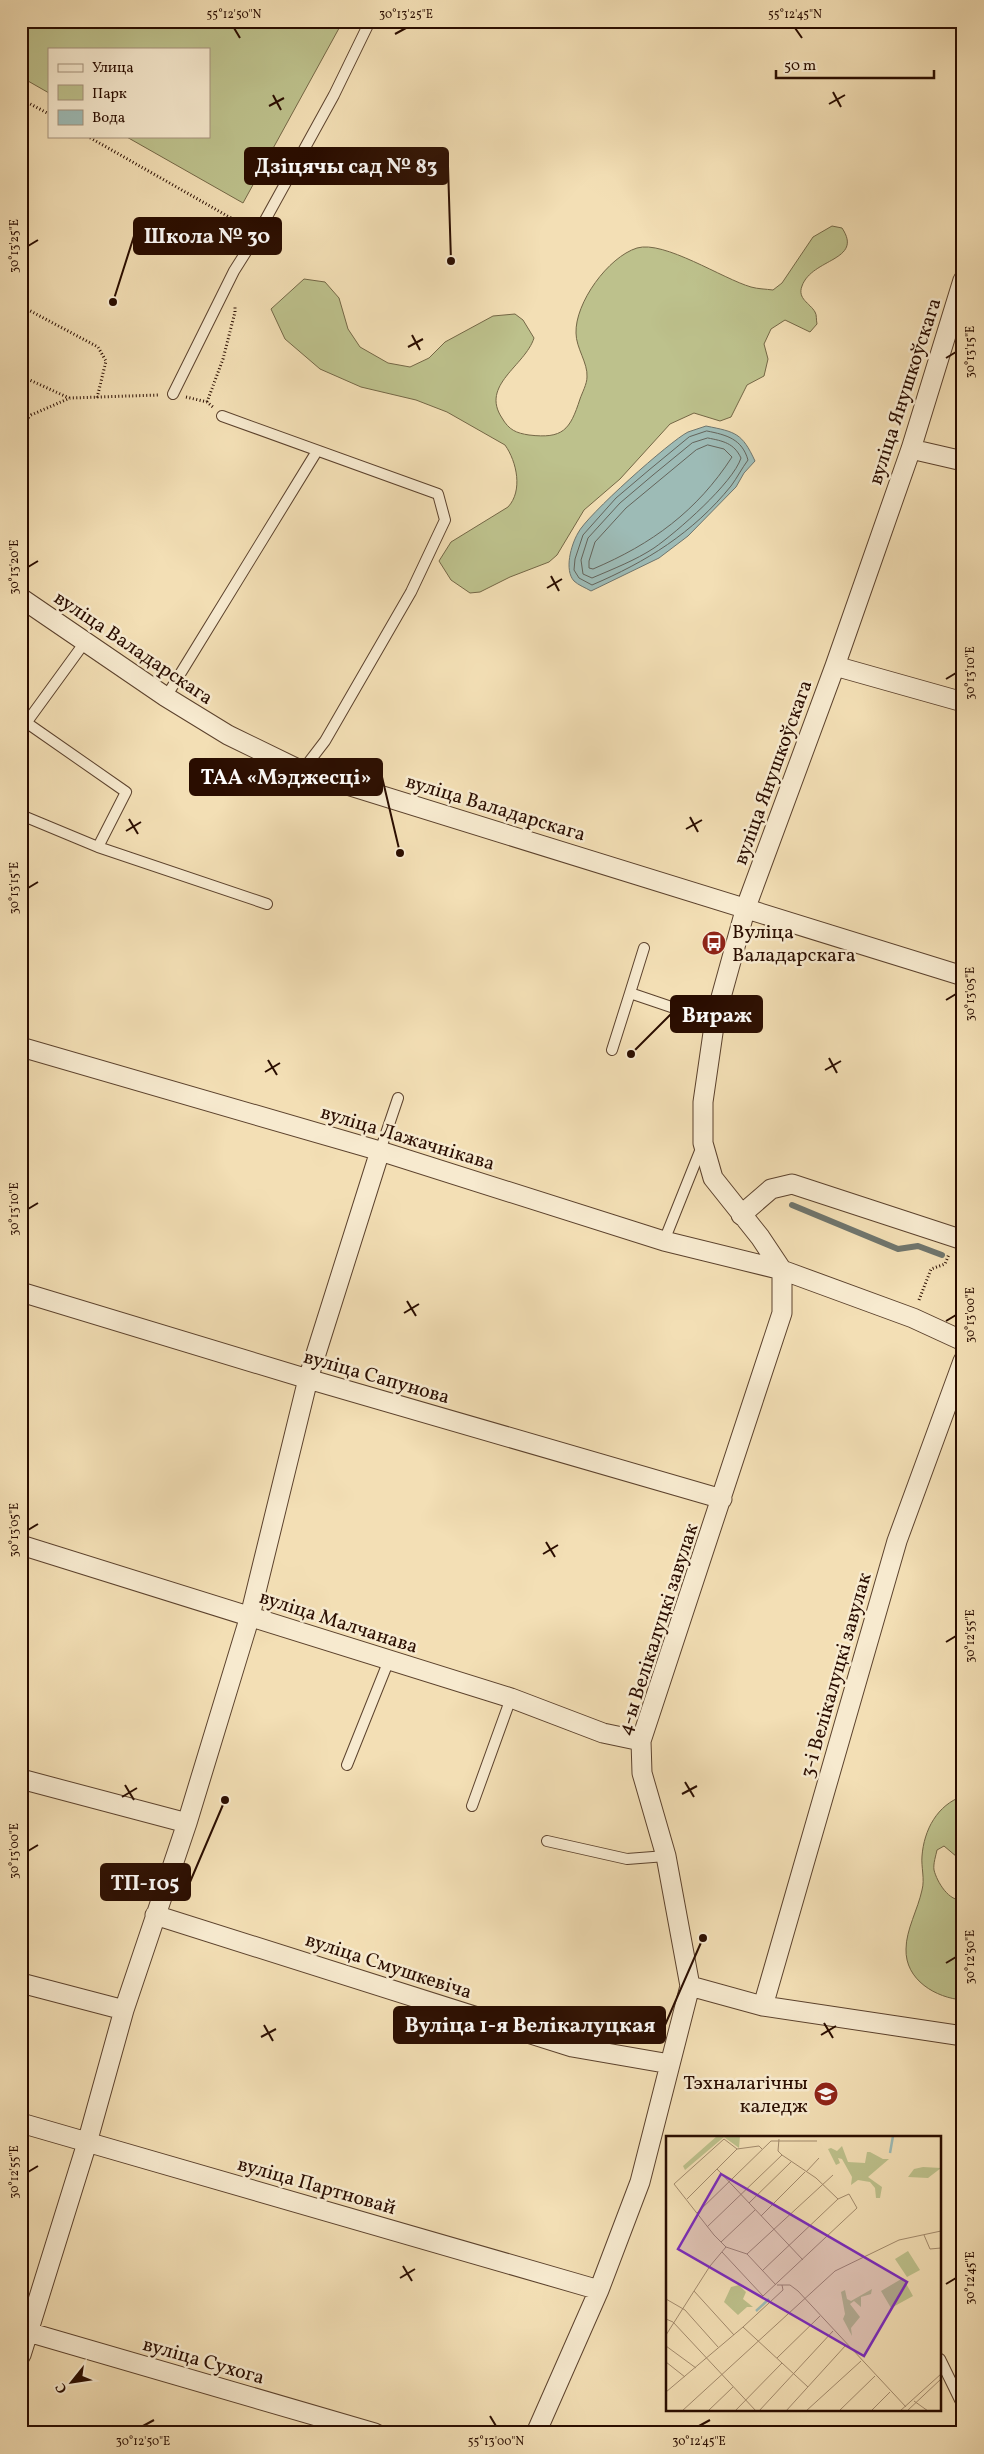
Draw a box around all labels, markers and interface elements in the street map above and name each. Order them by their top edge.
text: 55°12'50"N [207,7,261,23]
text: 30°13'25"E [379,7,433,23]
text: 55°12'45"N [768,7,822,23]
legend [48,48,210,138]
scale bar [776,48,934,80]
text: 50 m [784,56,816,77]
text: Улица [92,58,134,79]
text: Парк [92,84,127,105]
text: Вода [92,108,125,129]
callout: Дзіцячы сад № 83 [245,148,448,184]
text: Дзіцячы сад № 83 [254,153,438,182]
callout: Школа № 30 [134,218,281,254]
text: 30°13'25"E [7,219,23,273]
text: Школа № 30 [144,223,270,252]
street label: вуліца Янушкоўскага [862,295,949,489]
text: 30°13'15"E [963,326,979,378]
text: 30°13'20"E [7,539,23,595]
street label: вуліца Валадарскага [48,585,218,712]
text: 30°13'10"E [963,646,979,700]
street label: вуліца Янушкоўскага [727,676,820,869]
callout: ТАА «Мэджесці» [190,759,382,795]
text: ТАА «Мэджесці» [200,764,372,793]
street label: вуліца Валадарскага [402,768,589,850]
text: 30°13'15"E [7,862,23,914]
place label: Вуліца Валадарскага [732,919,856,970]
bus stop icon: Вуліца Валадарскага [701,930,727,956]
text: 30°13'05"E [963,967,979,1021]
callout: Вираж [671,996,762,1032]
text: Вираж [682,1002,752,1031]
street label: вуліца Лажачнікава [317,1099,498,1179]
text: 30°13'10"E [7,1182,23,1236]
text: 30°13'00"E [963,1287,979,1343]
street label: вуліца Сапунова [300,1344,453,1412]
text: 30°13'05"E [7,1503,23,1557]
street label: 4-ы Велікалуцкі завулак [611,1520,707,1739]
street label: 3-і Велікалуцкі завулак [794,1569,880,1782]
street label: вуліца Малчанава [255,1584,421,1662]
text: 30°12'55"E [963,1609,979,1663]
text: 30°13'00"E [7,1823,23,1879]
callout: ТП-105 [101,1864,190,1900]
text: ТП-105 [111,1870,179,1899]
street label: вуліца Смушкевіча [302,1927,475,2007]
text: 30°12'50"E [963,1930,979,1984]
callout: Вуліца 1-я Велікалуцкая [394,2007,665,2043]
text: Вуліца 1-я Велікалуцкая [405,2012,655,2041]
place label: Тэхналагічны каледж [683,2070,808,2121]
school or university icon: Тэхналагічны каледж [813,2081,839,2107]
inset map [666,2136,942,2412]
text: 30°12'55"E [7,2145,23,2199]
street label: вуліца Партновай [234,2151,399,2223]
text: 30°12'45"E [963,2251,979,2305]
street label: вуліца Сухога [139,2331,268,2393]
north arrow [48,2356,98,2406]
text: С [52,2379,73,2396]
text: 30°12'50"E [116,2434,170,2450]
text: 55°13'00"N [468,2434,524,2450]
text: 30°12'45"E [672,2434,726,2450]

